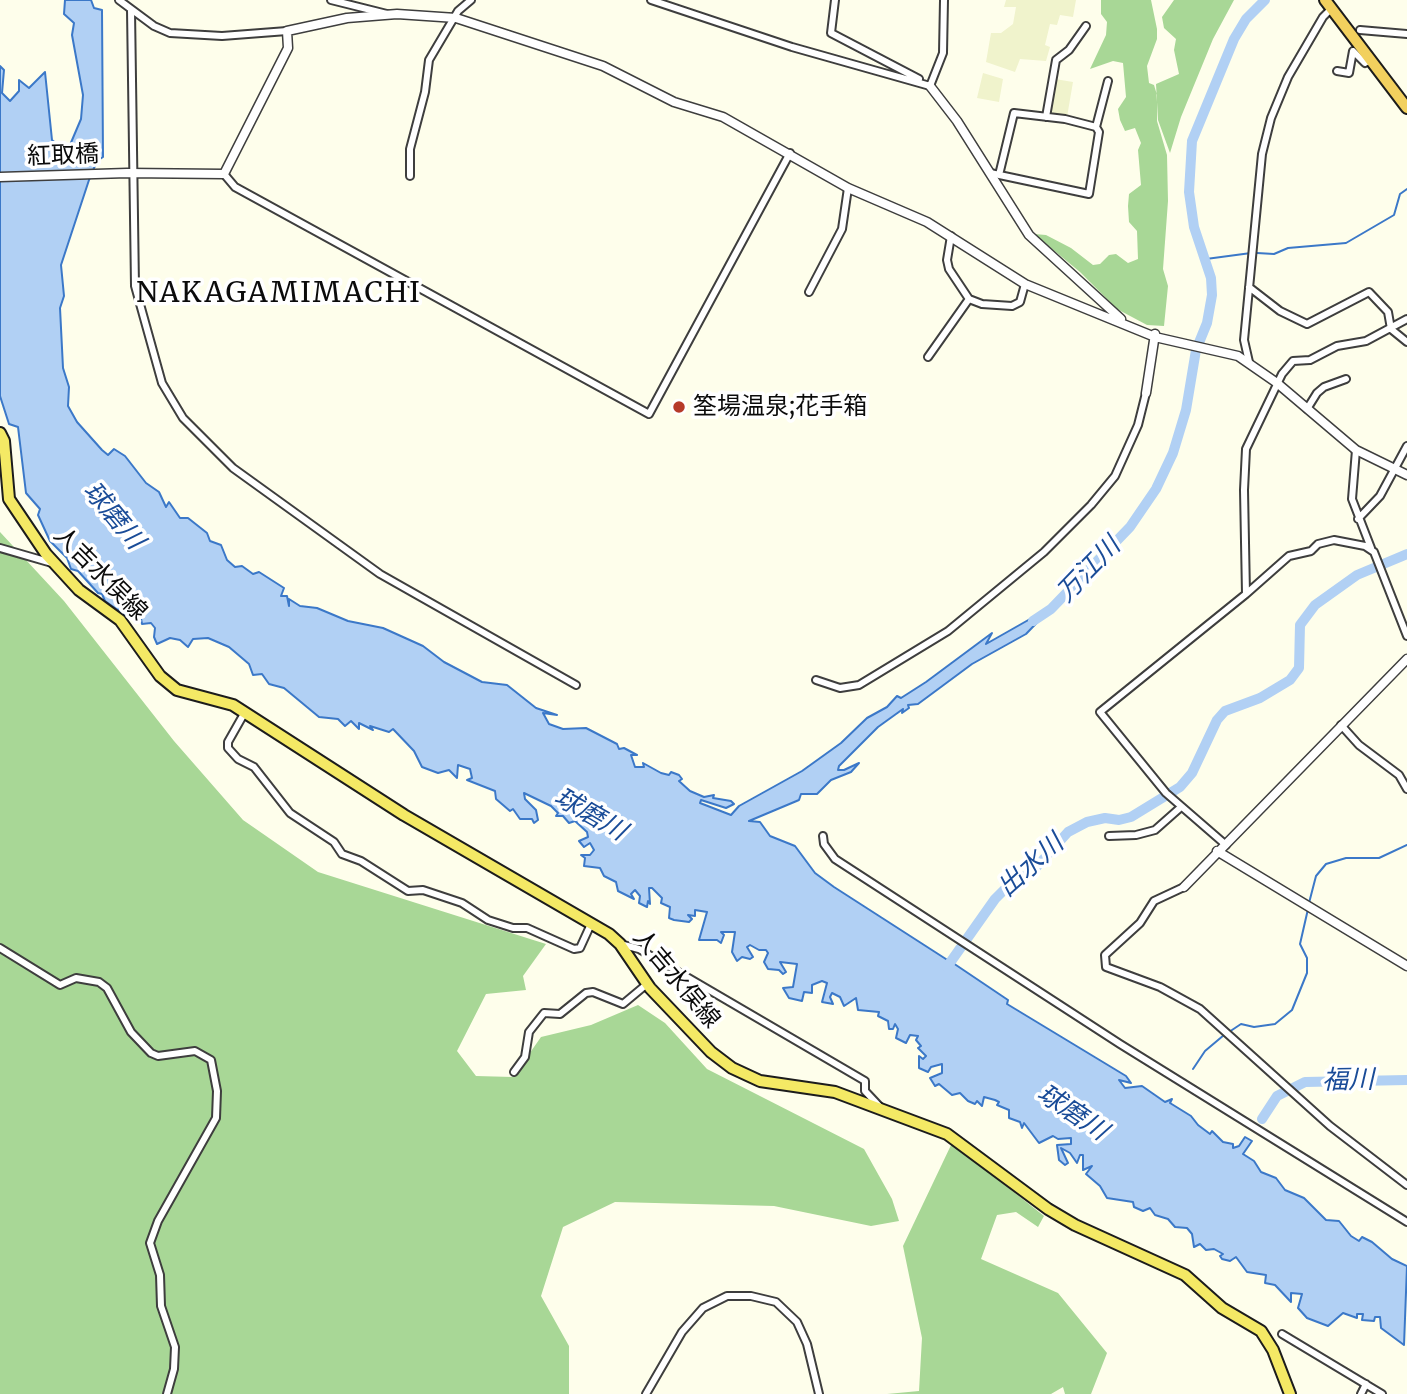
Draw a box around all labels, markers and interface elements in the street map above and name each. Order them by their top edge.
street label: 紅取橋 [27,140,99,172]
district label: NAKAGAMIMACHI [138,277,420,311]
place label: 筌場温泉;花手箱 [693,393,867,421]
marker: 筌場温泉;花手箱 [671,399,687,415]
water label: 球磨川 [76,476,150,556]
street label: 人吉水俣線 [47,521,153,627]
water label: 万江川 [1051,531,1127,609]
water label: 球磨川 [548,782,632,848]
water label: 出水川 [992,828,1070,904]
street label: 人吉水俣線 [626,924,726,1034]
water label: 福川 [1322,1065,1374,1097]
water label: 球磨川 [1031,1078,1113,1148]

